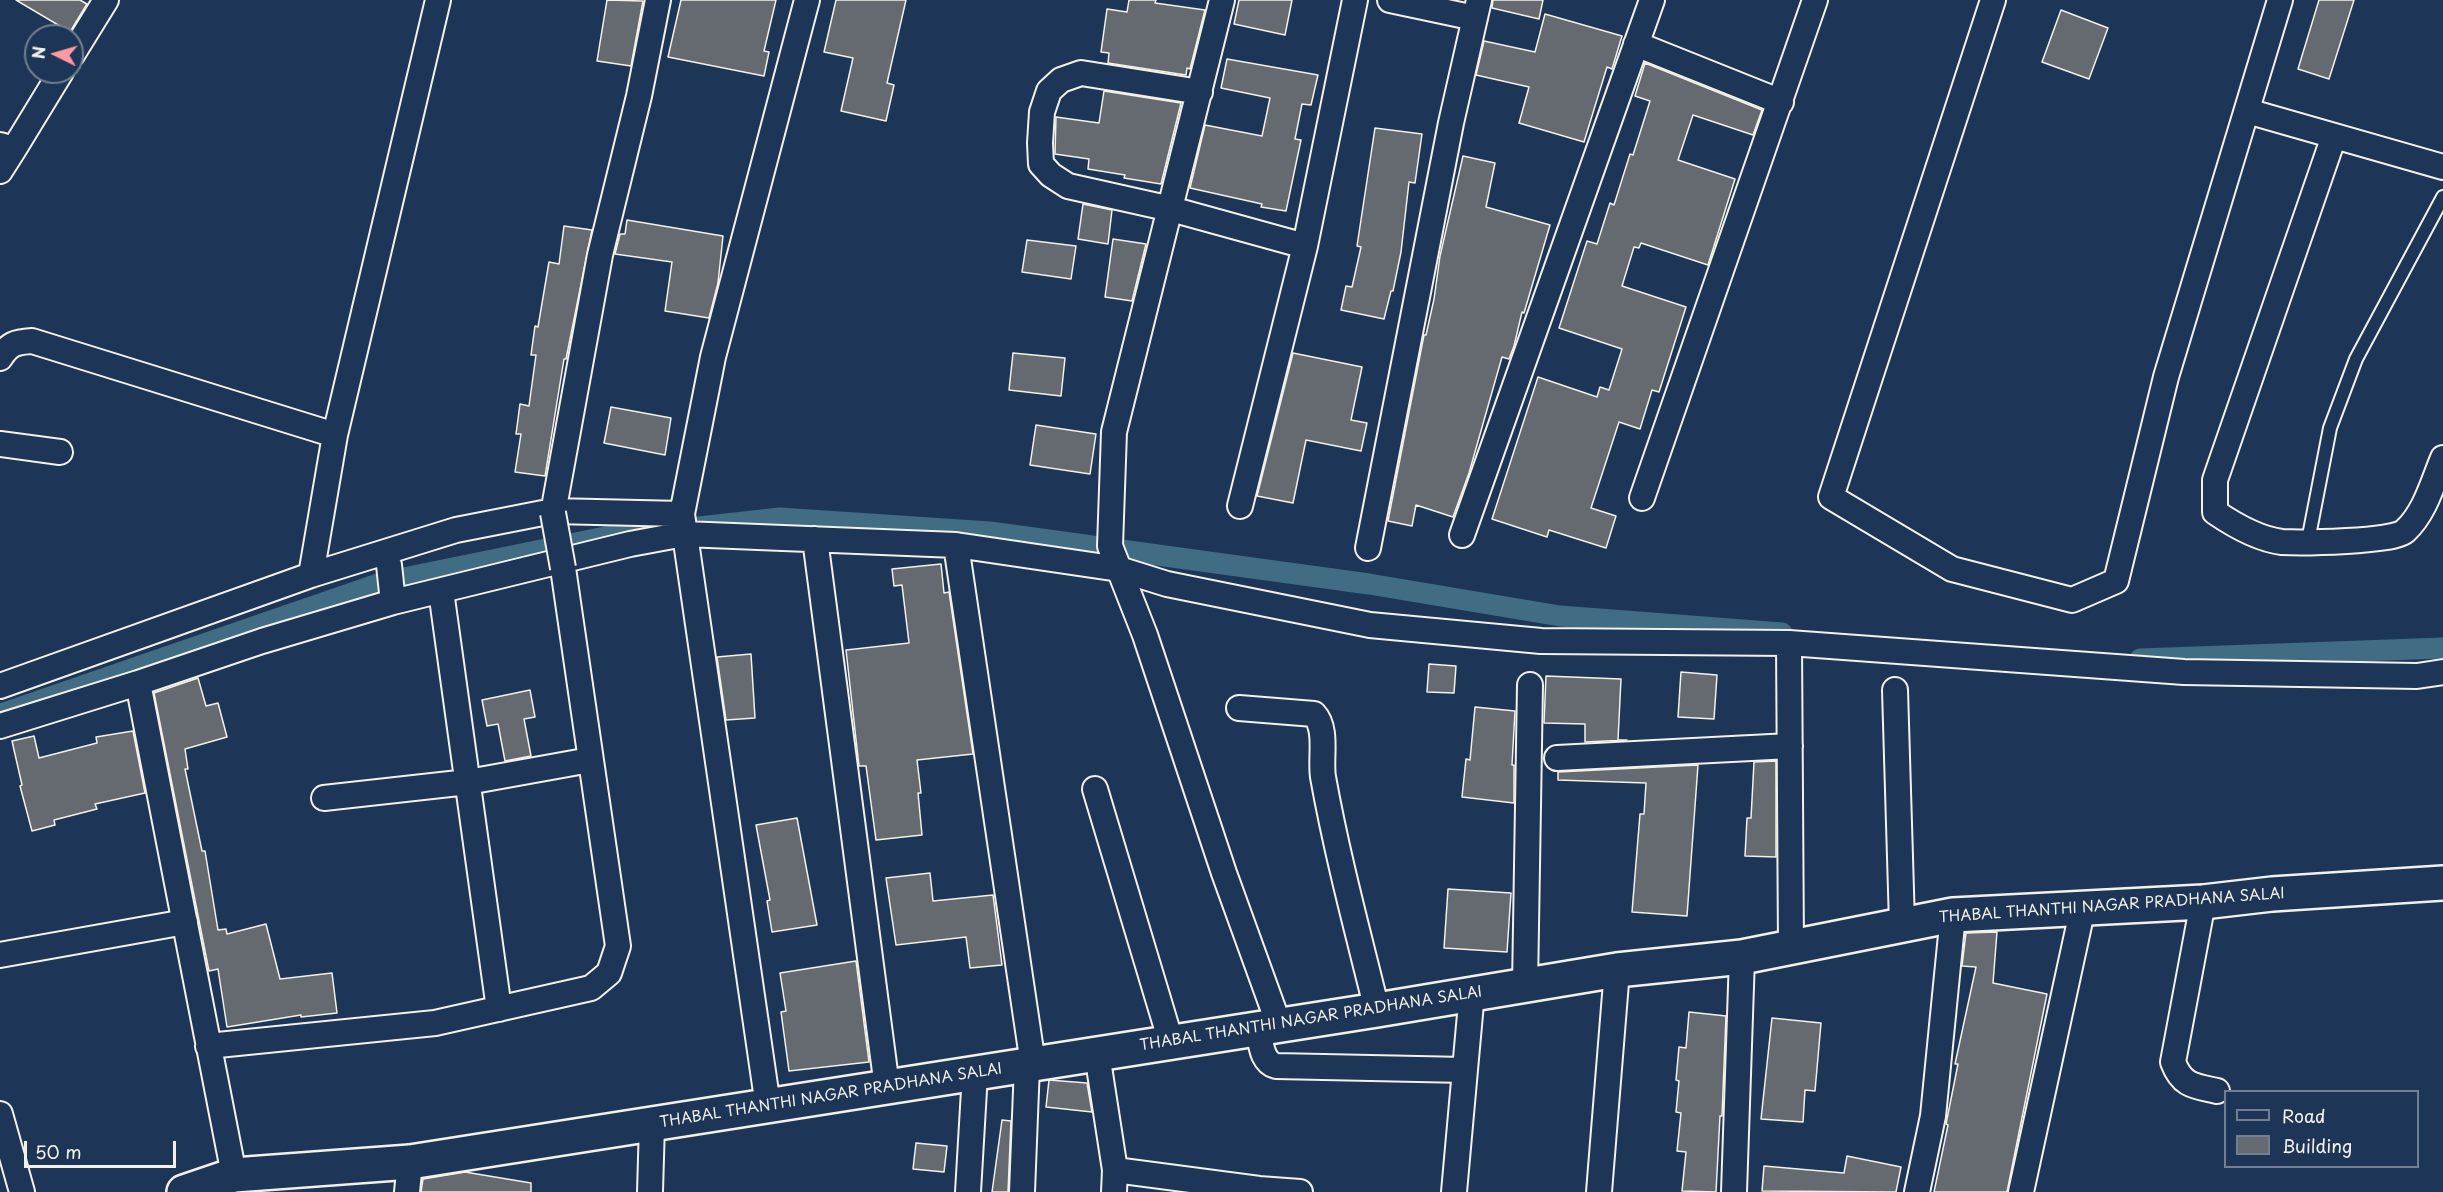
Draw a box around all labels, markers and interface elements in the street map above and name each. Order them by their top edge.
north arrow [24,24,84,84]
text: N [26,45,51,60]
street label: THABAL THANTHI NAGAR PRADHANA SALAI [1938,885,2286,927]
street label: THABAL THANTHI NAGAR PRADHANA SALAI [1138,983,1484,1055]
street label: THABAL THANTHI NAGAR PRADHANA SALAI [658,1060,1004,1132]
legend [2224,1090,2419,1168]
text: Road [2282,1102,2326,1129]
scale bar [27,1129,178,1167]
text: Building [2282,1132,2352,1159]
text: 50 m [35,1138,82,1165]

